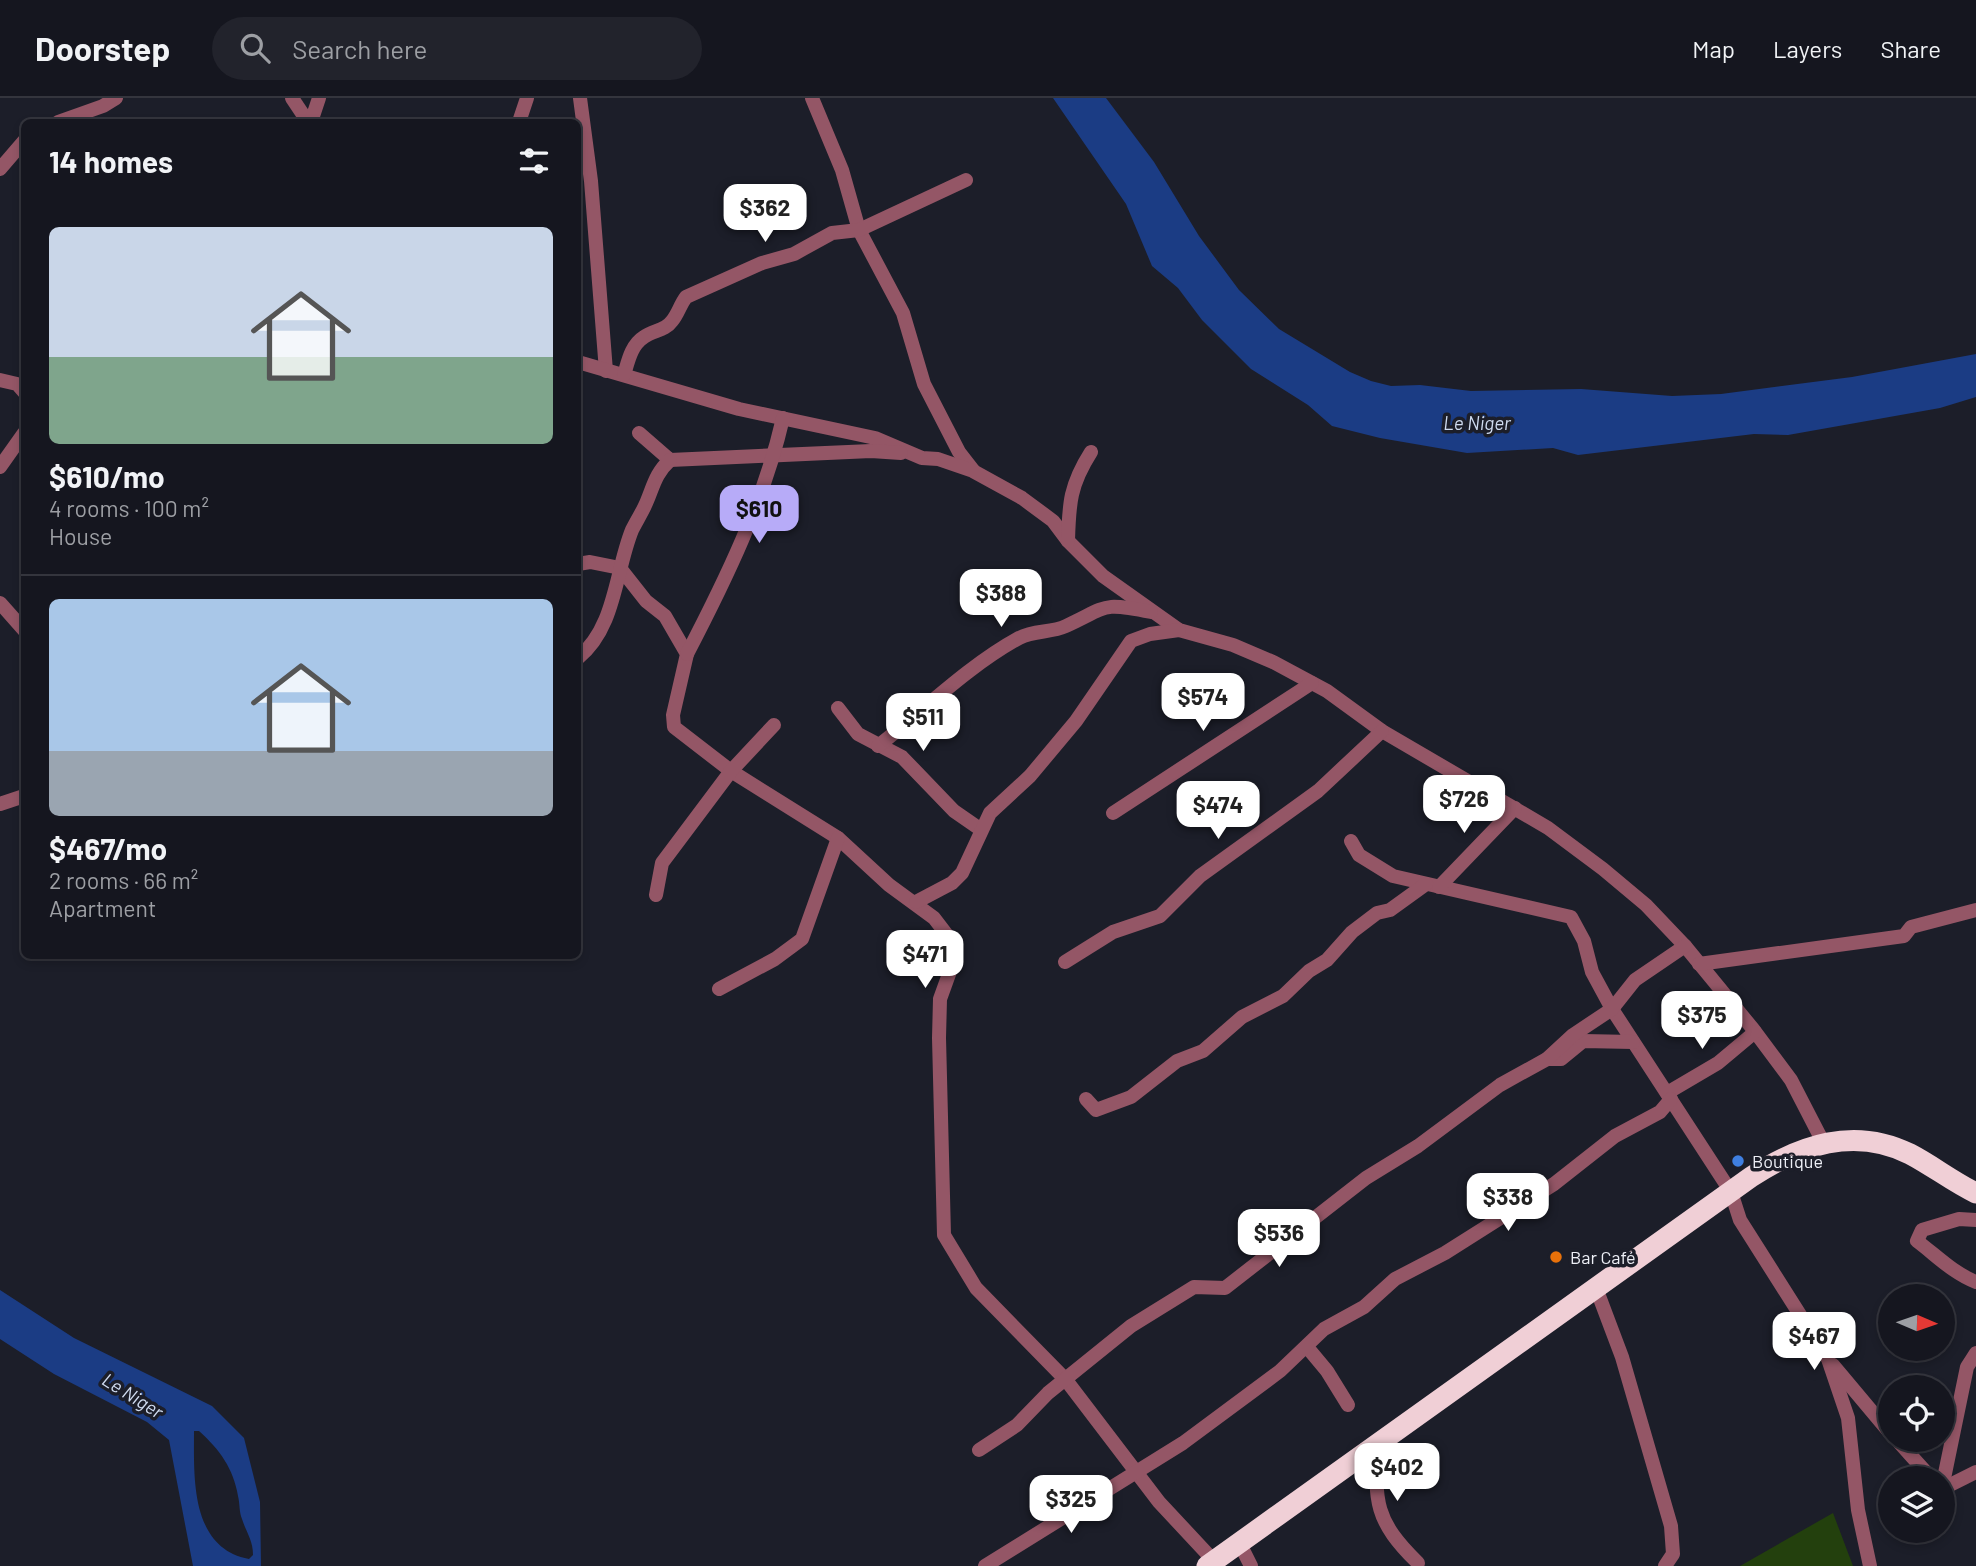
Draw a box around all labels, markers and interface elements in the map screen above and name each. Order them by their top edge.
search box [212,17,702,80]
text: Doorstep [35,28,170,68]
icon: search [236,29,274,67]
text: Search here [292,33,427,64]
text: Map [1692,34,1735,63]
text: Layers [1773,34,1842,63]
text: Share [1880,34,1941,63]
icon: filters [515,142,553,180]
text: 14 homes [49,143,173,179]
pin: $362 [724,184,806,244]
text: $362 [740,193,790,221]
icon: home [238,273,364,399]
water label: Le Niger [1443,411,1512,434]
text: $610/mo [49,458,165,494]
pin: $610 [718,486,800,545]
text: 4 rooms · 100 m² [49,494,209,522]
text: $610 [736,494,782,522]
text: House [49,522,112,550]
pin: $388 [960,570,1042,629]
text: $388 [976,578,1026,606]
icon: home [238,645,364,771]
pin: $574 [1162,674,1244,733]
text: $574 [1178,682,1228,710]
pin: $511 [882,694,964,753]
text: $511 [902,702,944,730]
pin: $726 [1423,776,1505,835]
pin: $474 [1177,782,1259,841]
text: $726 [1439,784,1489,812]
text: $474 [1193,790,1243,818]
text: $467/mo [49,830,167,866]
text: 2 rooms · 66 m² [49,866,198,894]
text: Apartment [49,894,156,922]
pin: $471 [884,930,966,990]
text: $471 [902,939,948,967]
pin: $375 [1661,992,1743,1051]
text: $375 [1677,1000,1727,1028]
place label: Boutique [1752,1150,1823,1172]
marker: Boutique [1730,1153,1746,1169]
pin: $338 [1467,1174,1549,1233]
text: $338 [1483,1182,1533,1210]
pin: $536 [1238,1210,1320,1269]
text: $536 [1254,1218,1304,1246]
place label: Bar Café [1570,1246,1636,1268]
marker: Bar Café [1548,1249,1564,1265]
north arrow [1878,1284,1955,1362]
map controls [1878,1284,1955,1543]
pin: $467 [1773,1312,1855,1372]
text: $467 [1789,1321,1839,1349]
water label: Le Niger [98,1367,169,1423]
button: locate [1878,1375,1955,1452]
pin: $402 [1356,1444,1438,1503]
text: $402 [1370,1452,1424,1480]
button: layers [1878,1466,1955,1543]
pin: $325 [1030,1476,1112,1535]
text: $325 [1046,1484,1096,1512]

